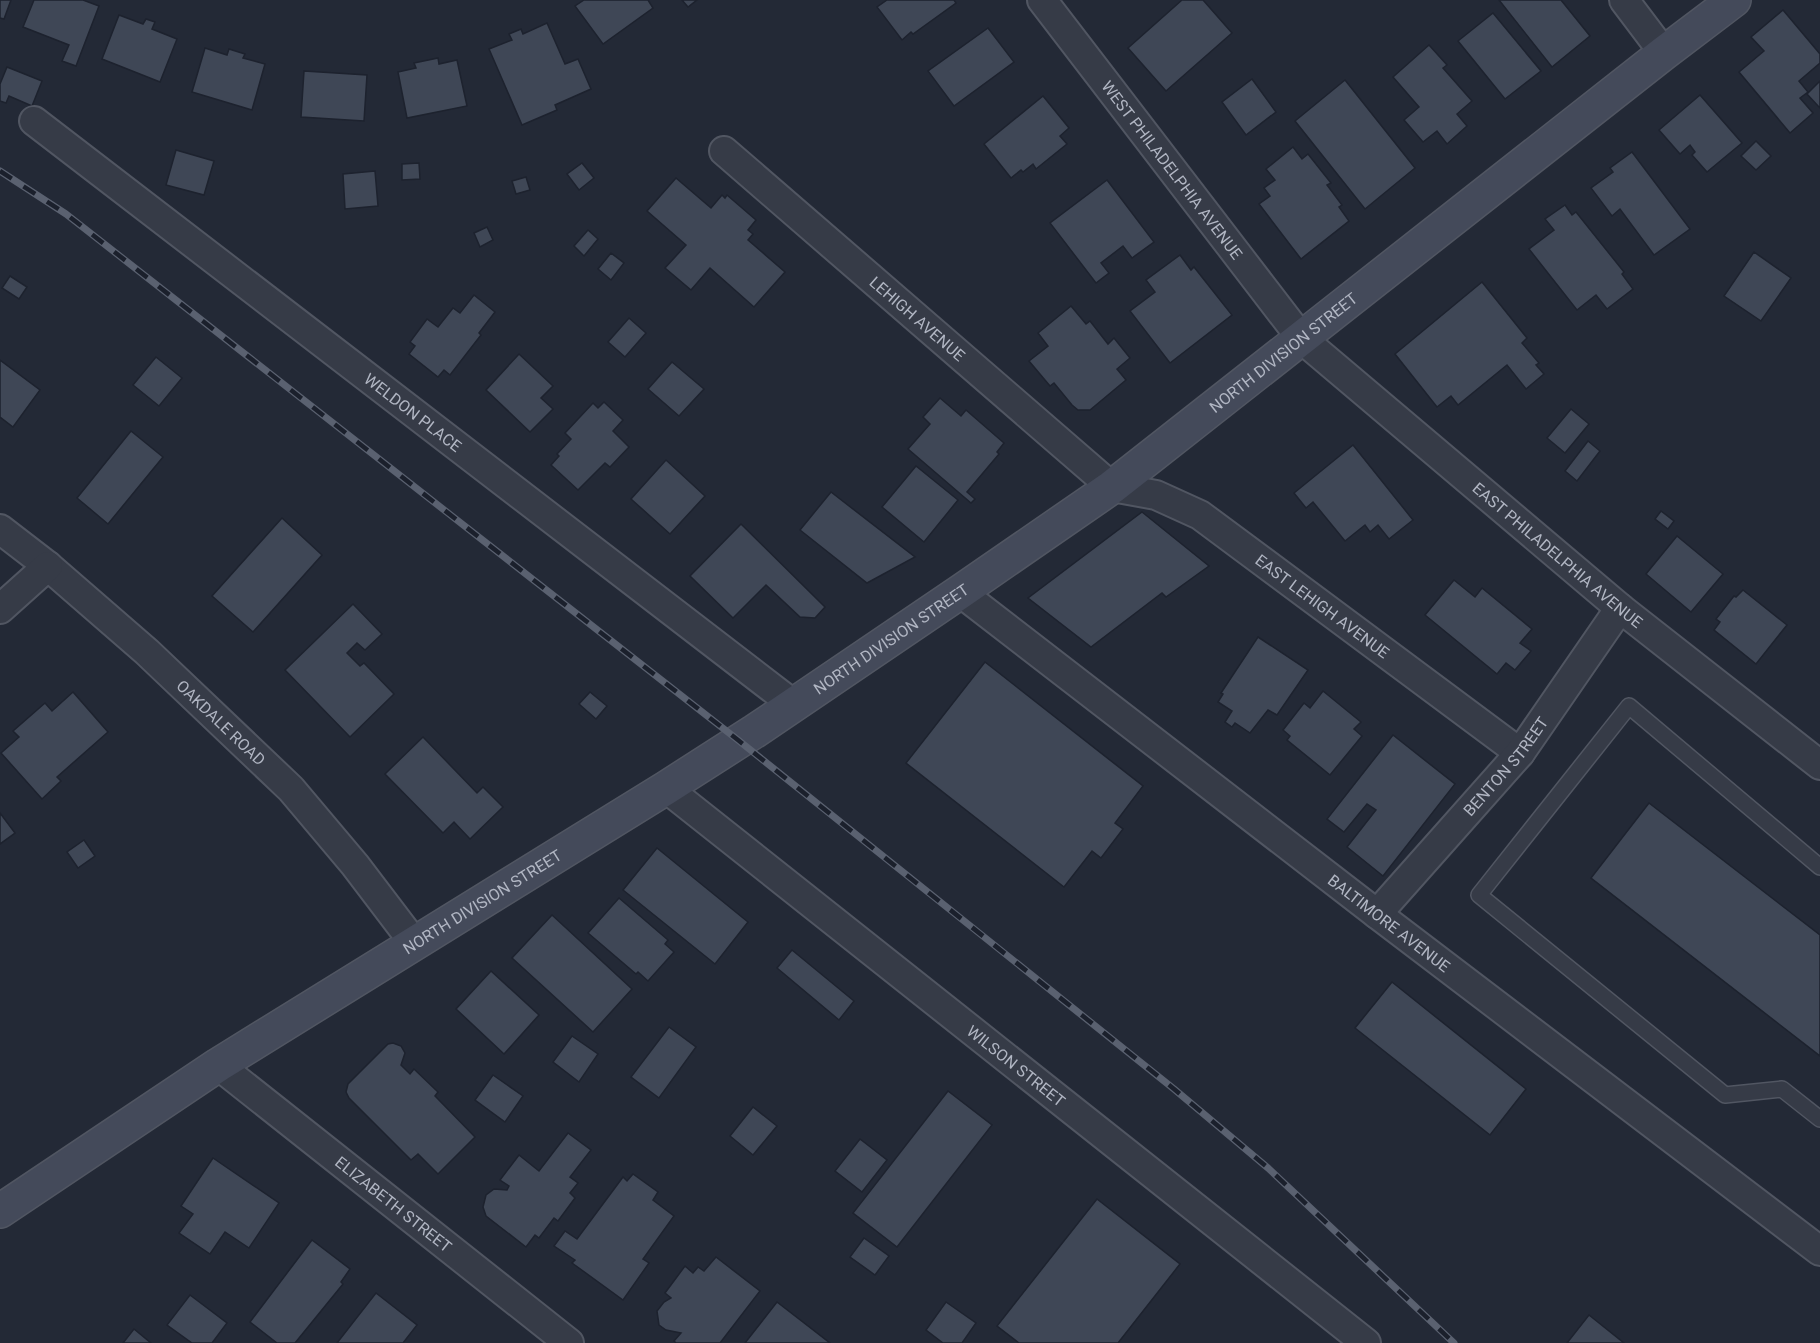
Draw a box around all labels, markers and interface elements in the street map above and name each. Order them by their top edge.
street label: WEST PHILADELPHIA AVENUE [1097,77,1246,263]
street label: LEHIGH AVENUE [866,273,969,365]
street label: NORTH DIVISION STREET [1206,288,1362,417]
street label: WELDON PLACE [360,369,465,456]
street label: EAST PHILADELPHIA AVENUE [1469,479,1646,632]
street label: EAST LEHIGH AVENUE [1252,551,1393,662]
street label: NORTH DIVISION STREET [810,580,973,698]
street label: OAKDALE ROAD [172,676,269,770]
street label: BENTON STREET [1460,713,1552,820]
street label: NORTH DIVISION STREET [400,846,566,958]
street label: BALTIMORE AVENUE [1324,871,1454,976]
street label: WILSON STREET [963,1021,1069,1111]
street label: ELIZABETH STREET [331,1153,456,1257]

